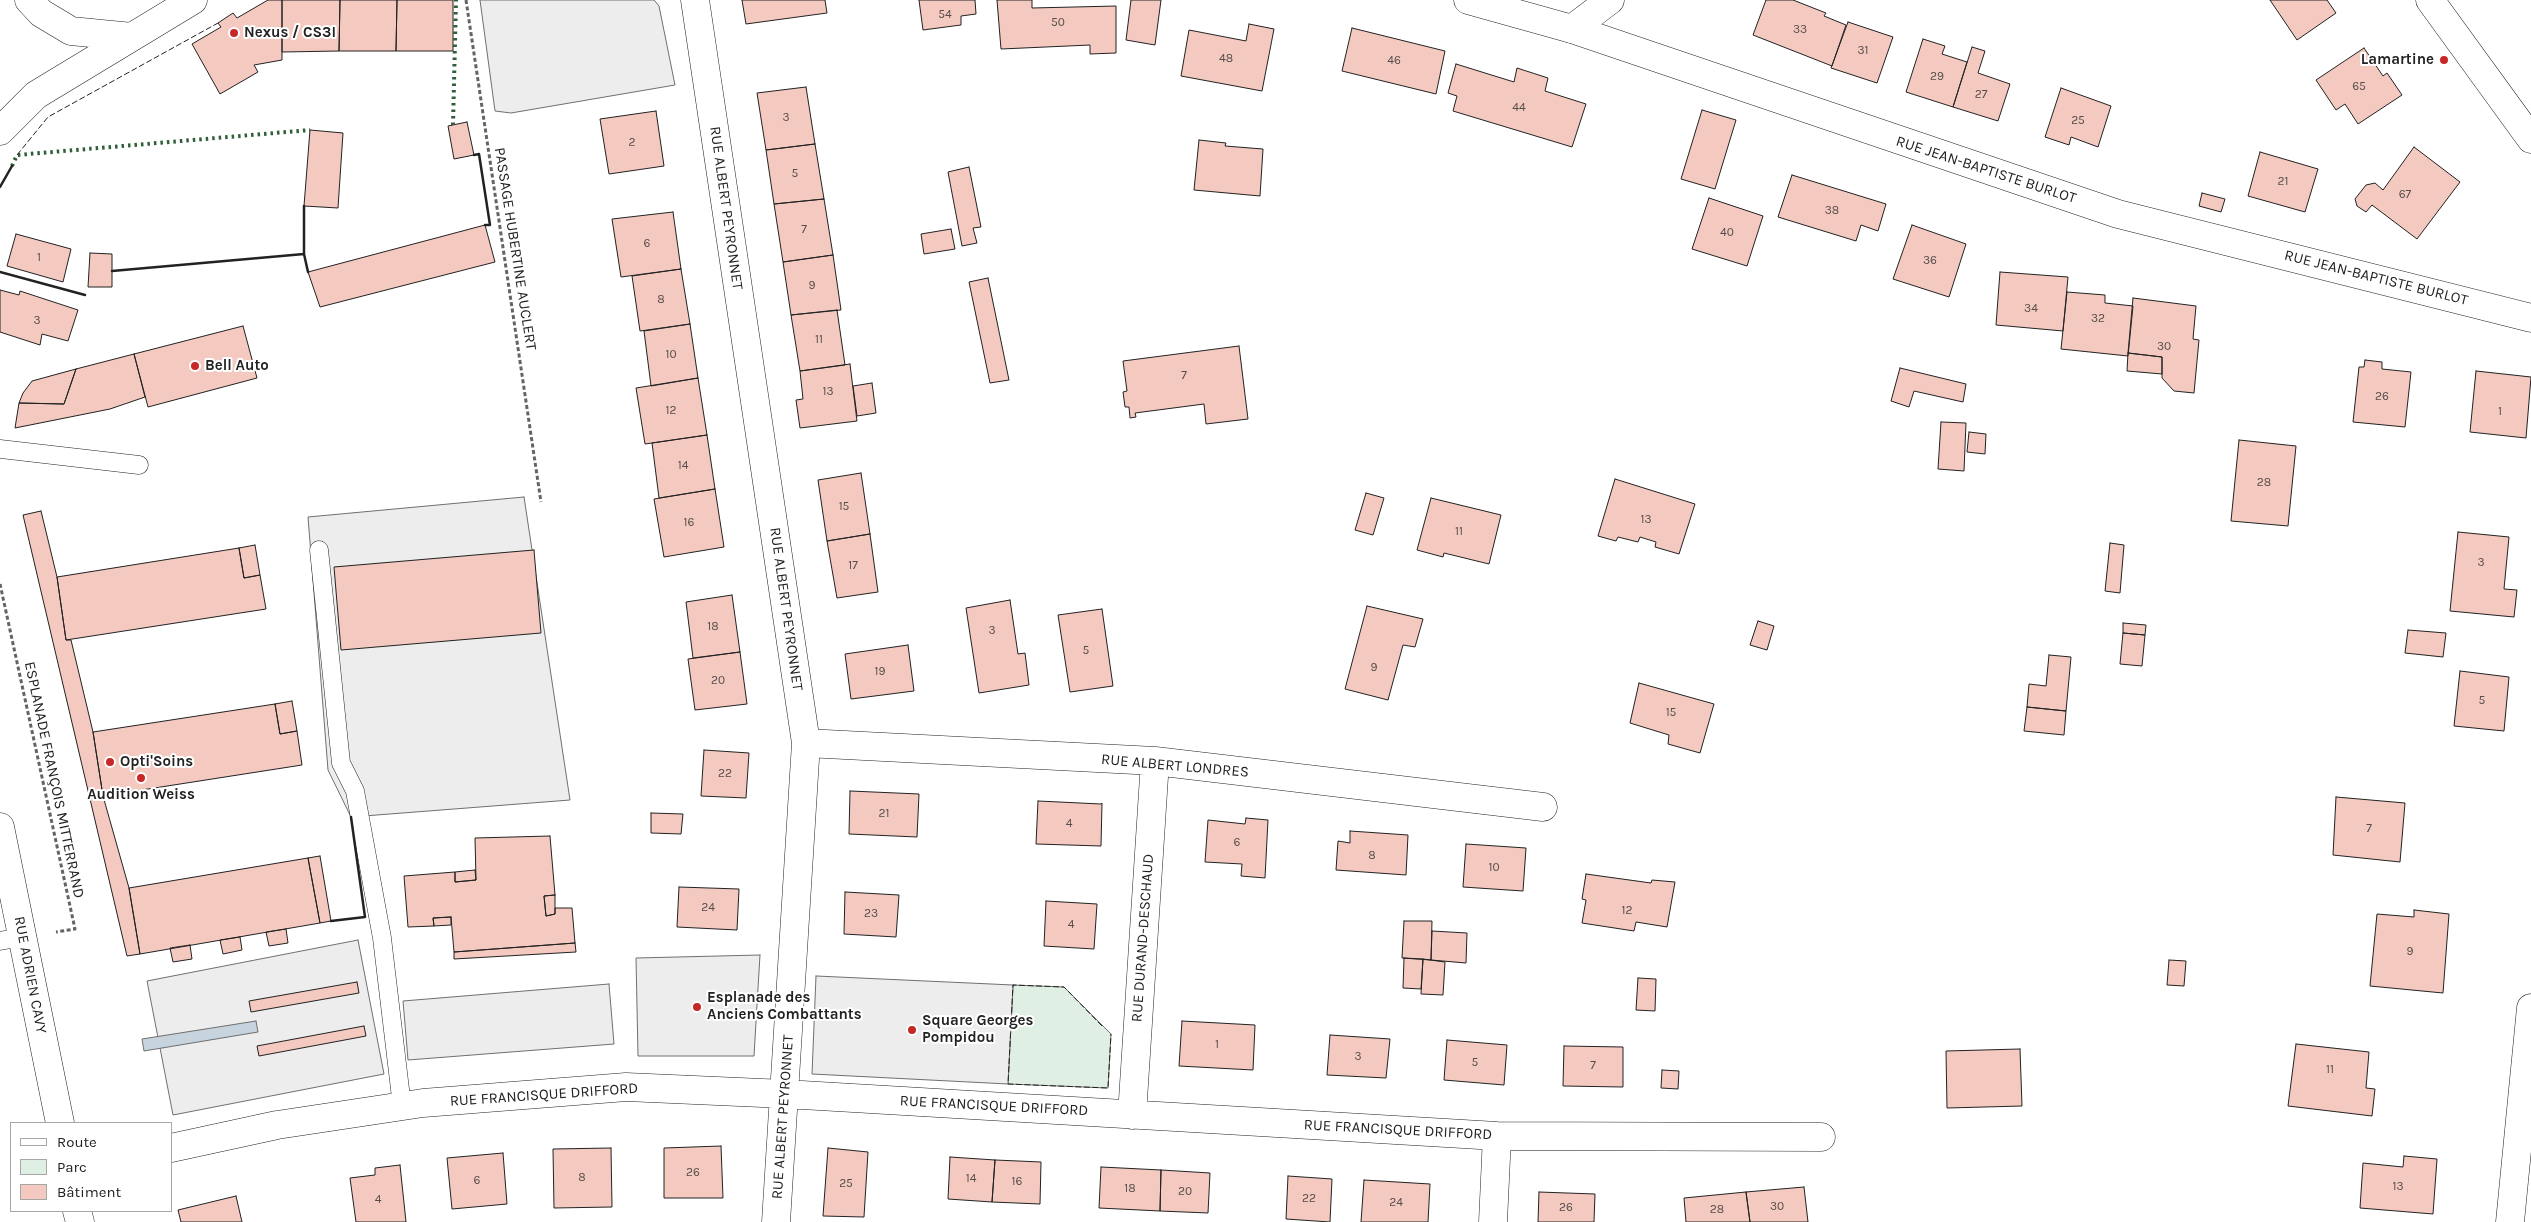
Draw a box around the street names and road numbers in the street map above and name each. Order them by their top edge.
street label: RUE ALBERT PEYRONNET [706,125,746,291]
street label: RUE JEAN-BAPTISTE BURLOT [1894,132,2078,208]
street label: PASSAGE HUBERTINE AUCLERT [490,146,540,352]
street label: RUE JEAN-BAPTISTE BURLOT [2282,246,2470,310]
street label: RUE ALBERT PEYRONNET [766,526,806,692]
street label: ESPLANADE FRANÇOIS MITTERRAND [20,660,88,900]
street label: RUE ALBERT LONDRES [1100,751,1250,781]
street label: RUE DURAND-DESCHAUD [1128,853,1158,1023]
street label: RUE ADRIEN CAVY [10,915,50,1035]
street label: RUE ALBERT PEYRONNET [768,1034,798,1200]
street label: RUE FRANCISQUE DRIFFORD [449,1079,639,1111]
street label: RUE FRANCISQUE DRIFFORD [899,1092,1089,1120]
street label: RUE FRANCISQUE DRIFFORD [1303,1116,1493,1144]

